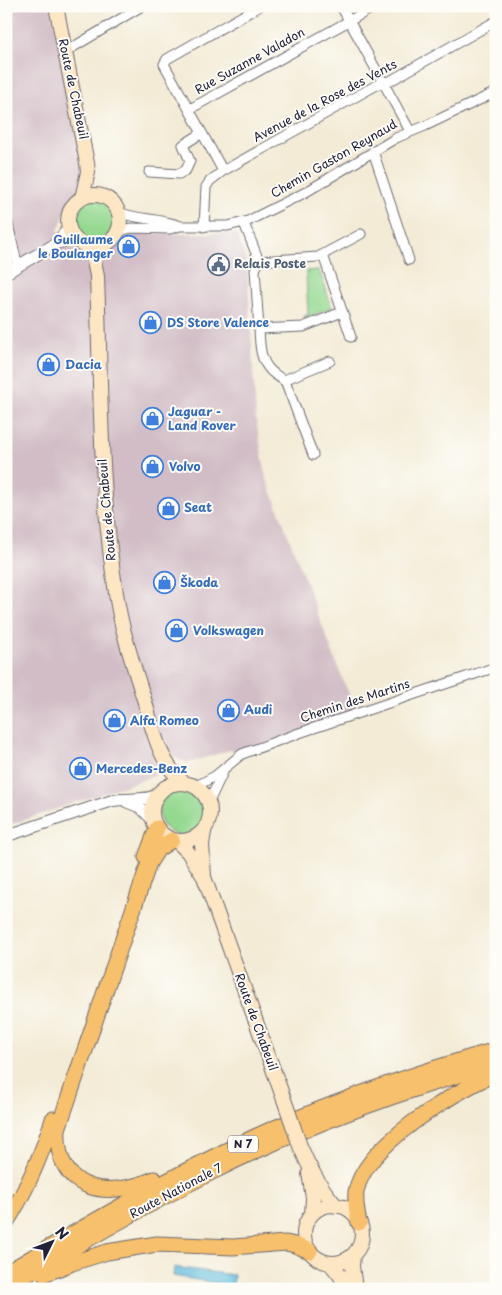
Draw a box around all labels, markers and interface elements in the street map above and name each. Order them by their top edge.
street label: Rue Suzanne Valadon [191,22,308,98]
street label: Route de Chabeuil [54,37,93,141]
street label: Avenue de la Rose des Vents [250,54,400,146]
street label: Chemin Gaston Reynaud [267,114,401,202]
place label: Guillaume le Boulanger [38,230,114,262]
shop icon: Guillaume le Boulanger [117,235,141,259]
public building icon: Relais Poste [206,252,230,276]
place label: Relais Poste [234,254,306,272]
shop icon: DS Store Valence [139,311,163,335]
place label: DS Store Valence [167,313,270,331]
shop icon: Dacia [37,353,61,377]
place label: Dacia [65,355,103,373]
place label: Jaguar - Land Rover [168,402,236,434]
shop icon: Jaguar - Land Rover [140,407,164,431]
shop icon: Volvo [141,455,165,479]
place label: Volvo [169,457,201,475]
street label: Route de Chabeuil [93,458,119,562]
shop icon: Seat [156,496,180,520]
place label: Seat [184,498,212,516]
shop icon: Škoda [152,571,176,595]
place label: Škoda [180,573,219,591]
shop icon: Volkswagen [165,619,189,643]
place label: Volkswagen [193,621,264,639]
street label: Chemin des Martins [298,674,412,726]
shop icon: Audi [216,698,240,722]
place label: Audi [244,700,273,718]
shop icon: Alfa Romeo [102,709,126,733]
place label: Alfa Romeo [130,711,199,729]
shop icon: Mercedes-Benz [68,757,92,781]
place label: Mercedes-Benz [96,759,187,777]
street label: Route de Chabeuil [231,970,283,1073]
road number: N 7 [228,1136,258,1152]
street label: Route Nationale 7 [126,1158,225,1222]
north arrow [28,1218,78,1268]
text: N [51,1222,74,1244]

